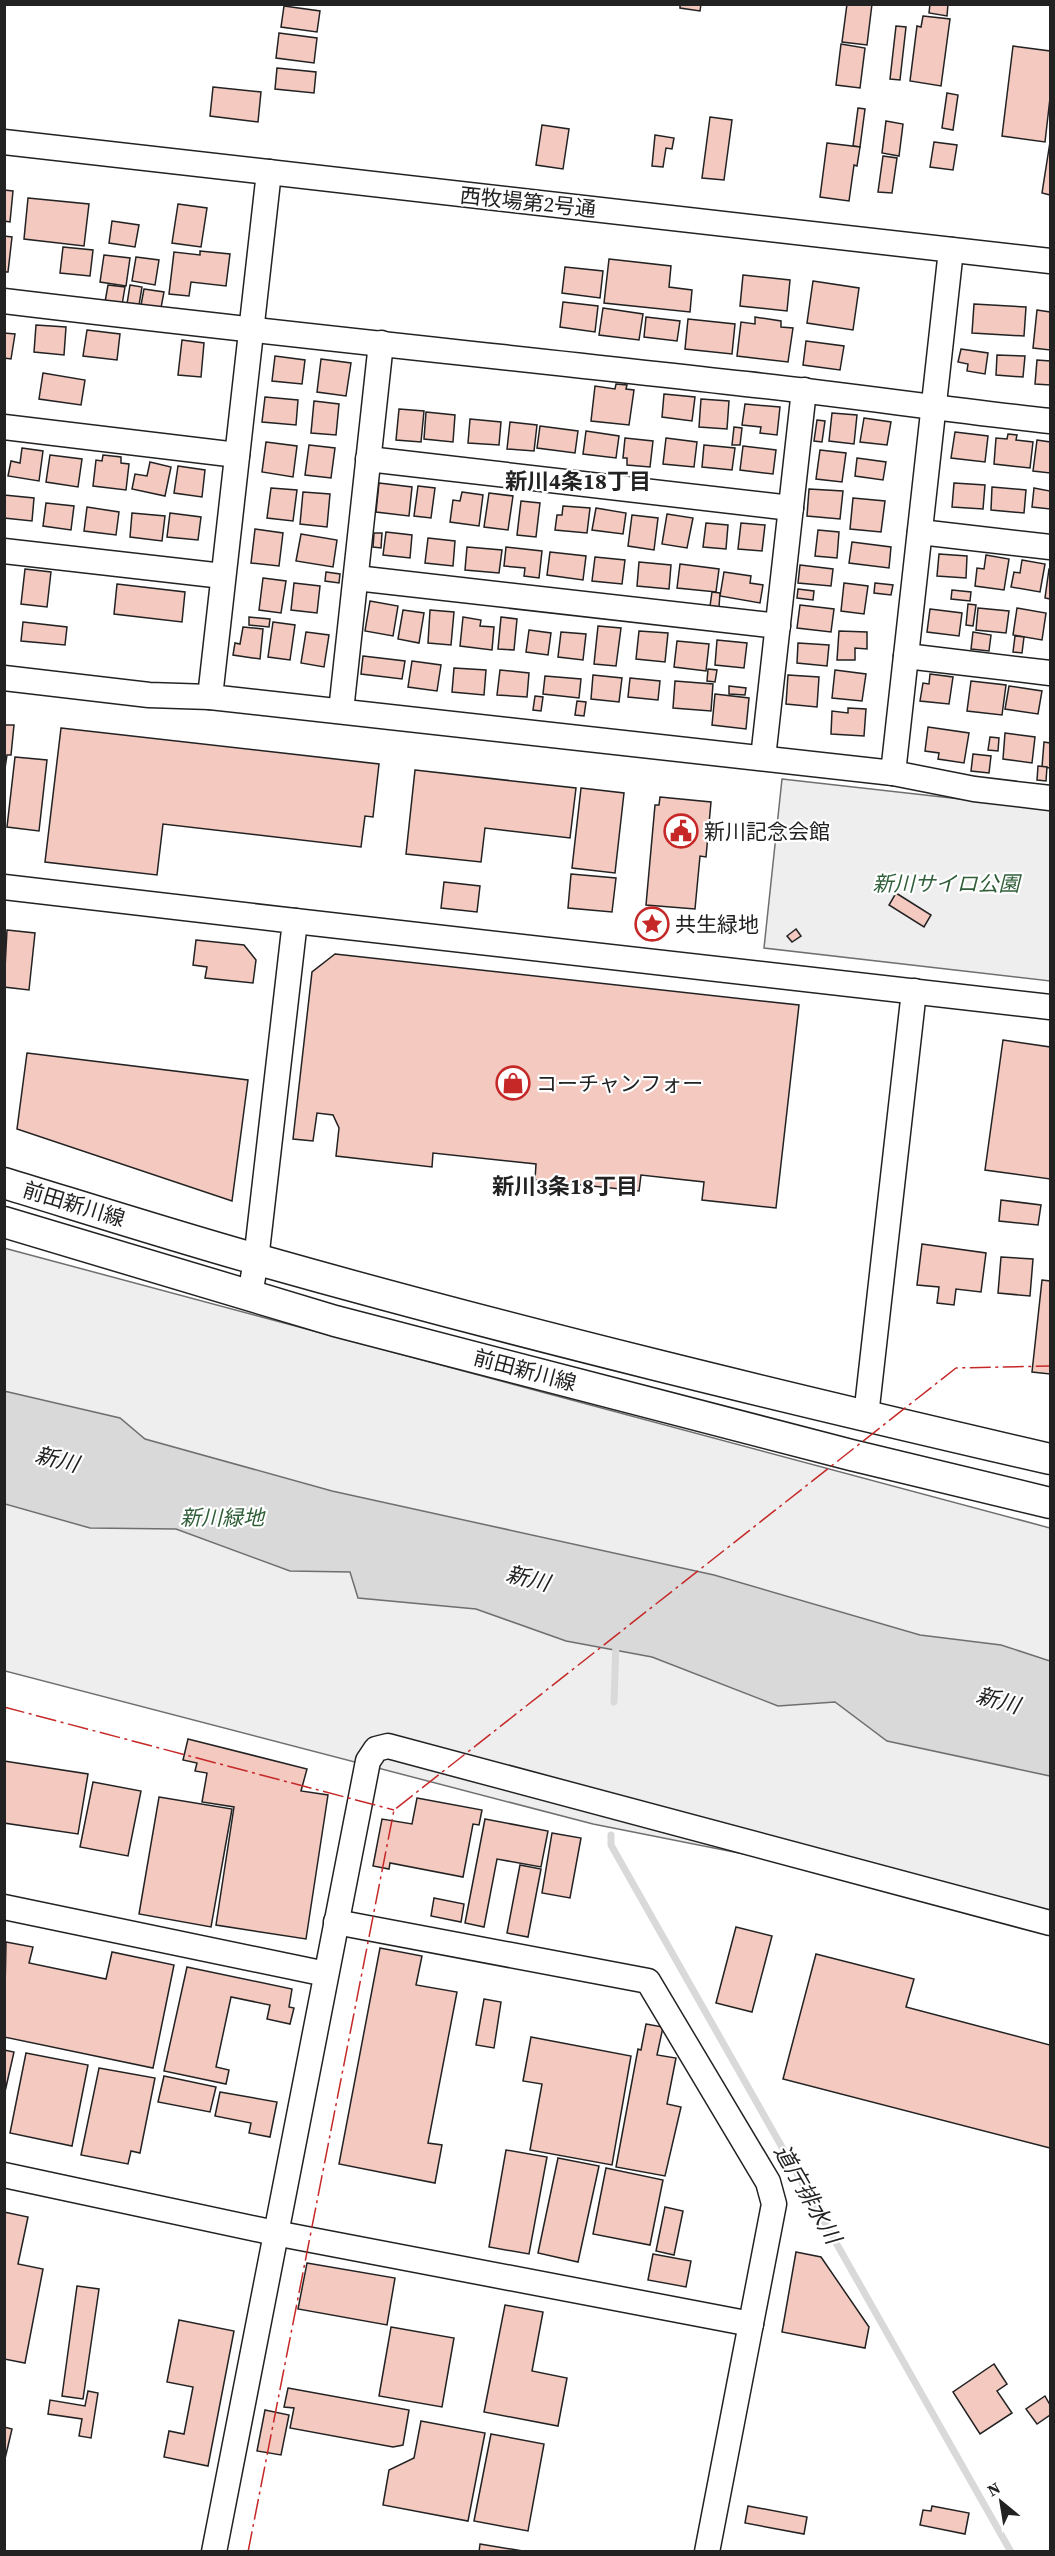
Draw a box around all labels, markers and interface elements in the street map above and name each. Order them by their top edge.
street label: 西牧場第2号通 [459,180,597,224]
district label: 新川4条18丁目 [505,466,651,496]
public building icon: 新川記念会館 [663,813,699,849]
place label: 新川記念会館 [704,817,830,846]
park label: 新川サイロ公園 [873,869,1022,898]
place icon: 共生緑地 [634,906,670,942]
place label: 共生緑地 [675,910,759,939]
shop icon: コーチャンフォー [495,1065,531,1101]
place label: コーチャンフォー [536,1069,703,1098]
district label: 新川3条18丁目 [492,1171,638,1201]
street label: 前田新川線 [20,1175,128,1233]
street label: 前田新川線 [471,1342,579,1398]
water label: 新川 [32,1439,84,1479]
park label: 新川緑地 [180,1503,266,1532]
water label: 新川 [503,1558,555,1598]
water label: 新川 [973,1680,1025,1721]
water label: 道庁排水川 [768,2139,849,2251]
north arrow [971,2472,1031,2532]
text: N [983,2476,1004,2501]

